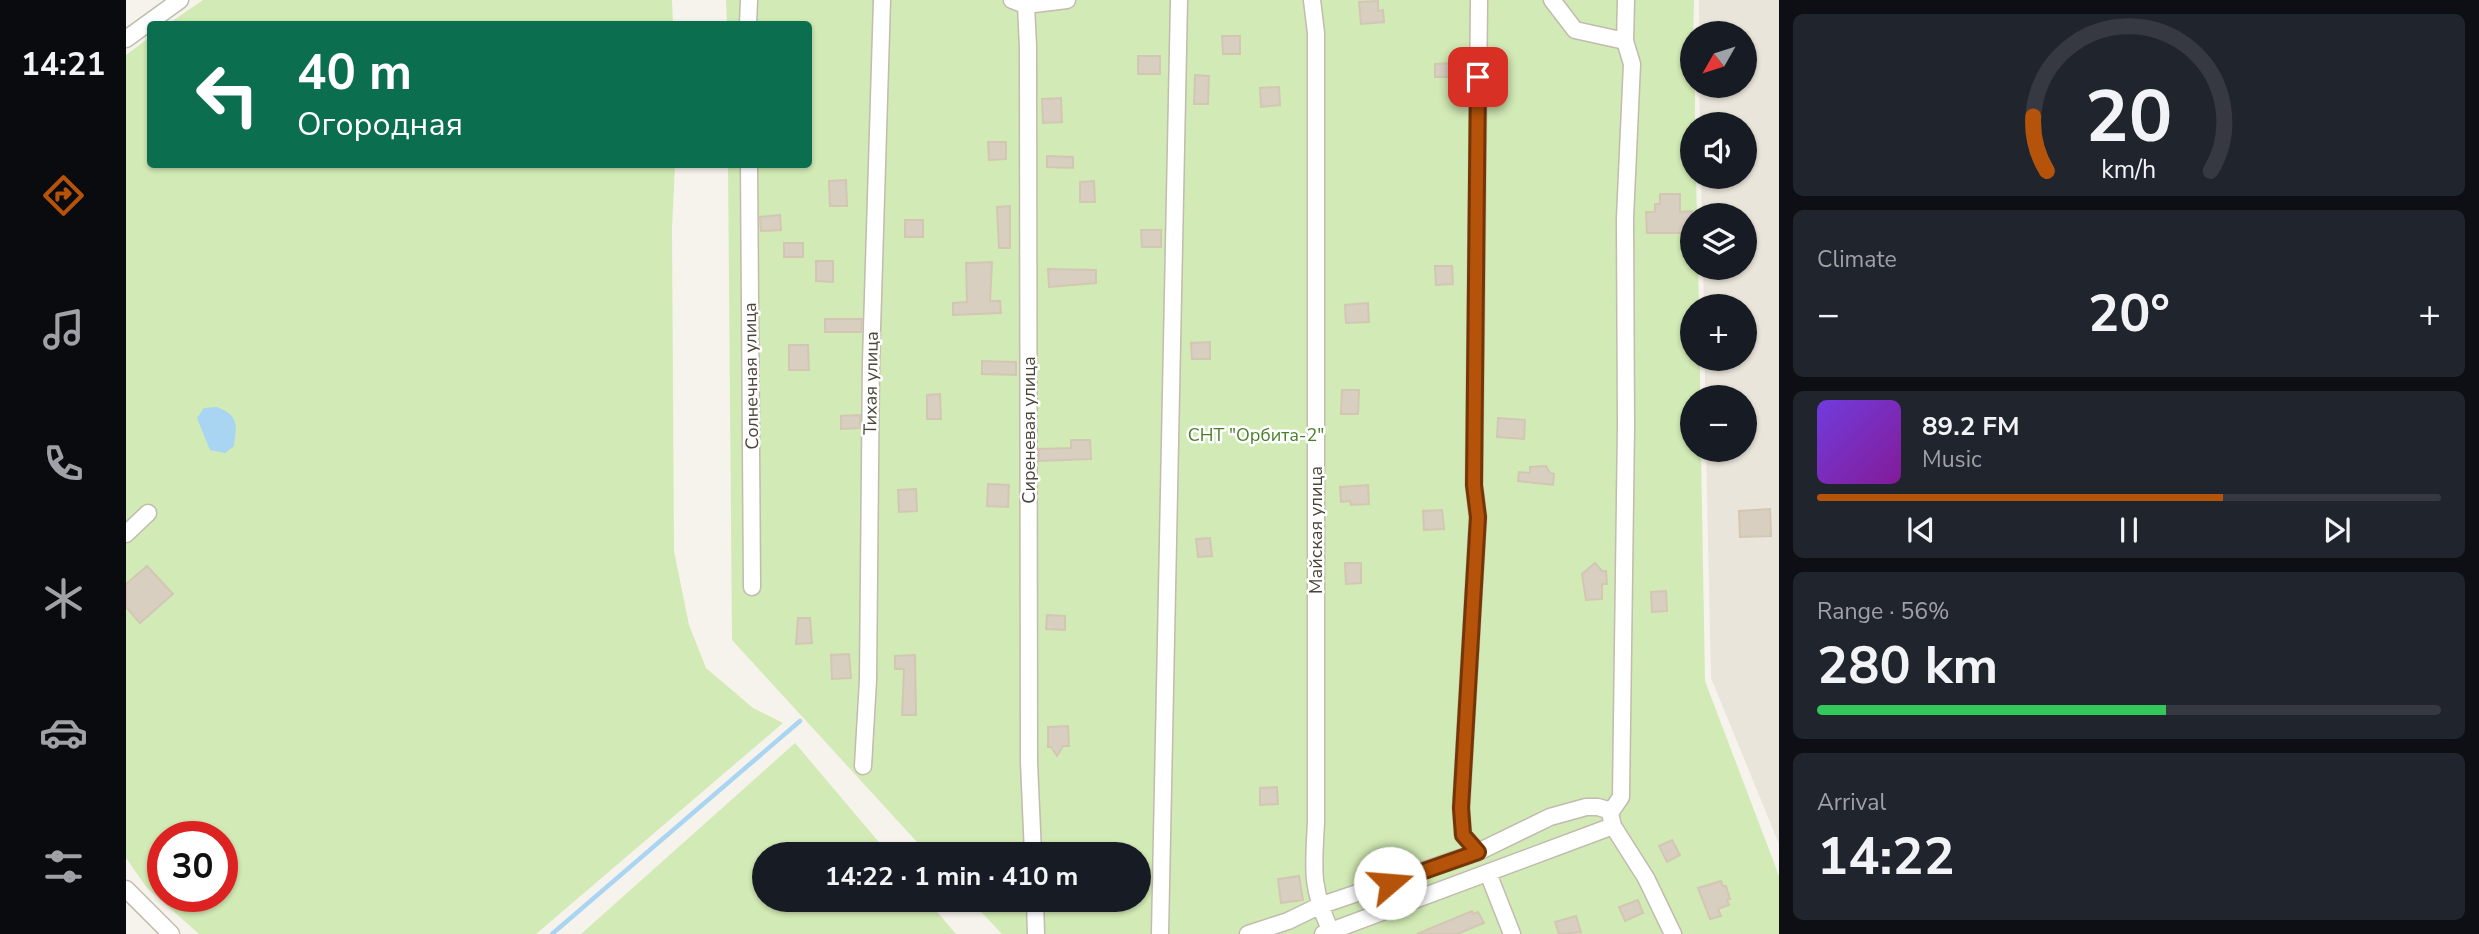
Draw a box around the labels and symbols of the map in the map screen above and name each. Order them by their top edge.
north arrow [1680,21,1757,98]
pin [1448,47,1508,107]
street label: Солнечная улица [738,302,764,450]
street label: Тихая улица [858,331,884,435]
street label: Сиреневая улица [1017,356,1041,504]
park label: СНТ "Орбита-2" [1188,423,1324,447]
street label: Майская улица [1304,466,1328,594]
speed limit sign: 30 [147,821,238,912]
position arrow [1353,846,1427,920]

